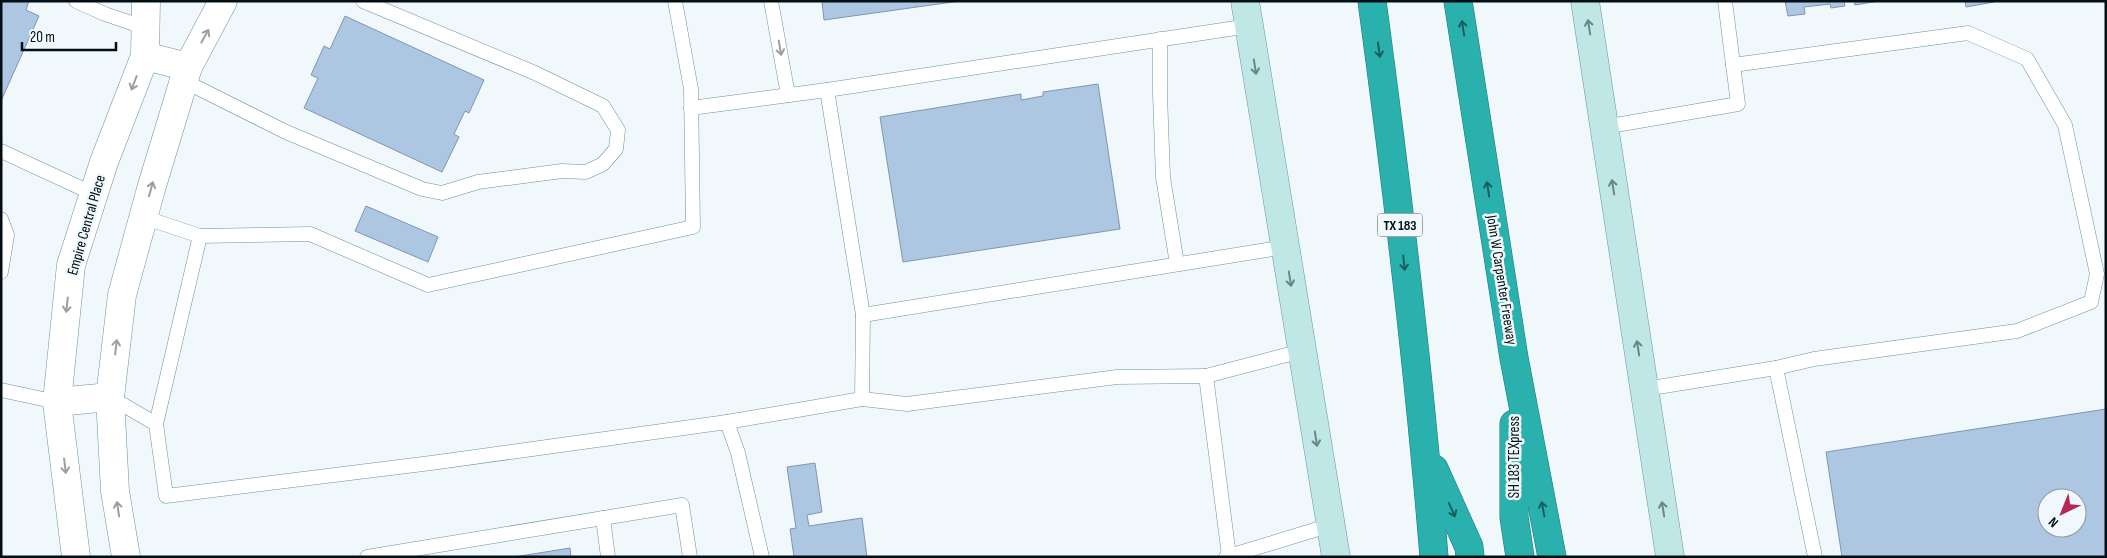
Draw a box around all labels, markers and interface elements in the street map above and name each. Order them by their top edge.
one-way arrow [1583,19,1593,35]
scale bar [22,20,116,52]
one-way arrow [1457,20,1467,36]
text: 20 m [30,28,55,47]
one-way arrow [201,29,210,44]
one-way arrow [775,40,785,56]
one-way arrow [1374,41,1384,57]
one-way arrow [1251,58,1261,74]
one-way arrow [129,75,138,90]
street label: Empire Central Place [63,173,110,277]
one-way arrow [1608,180,1618,196]
one-way arrow [147,181,156,197]
one-way arrow [1482,181,1492,197]
street label: John W Carpenter Freeway [1482,213,1521,347]
road number: TX 183 [1378,214,1422,236]
one-way arrow [1399,255,1409,271]
one-way arrow [1286,270,1296,286]
one-way arrow [62,296,72,312]
one-way arrow [111,339,121,355]
one-way arrow [1633,340,1643,356]
street label: SH 183 TEXpress [1505,416,1524,498]
one-way arrow [1312,431,1322,447]
one-way arrow [60,458,70,474]
north arrow [2037,488,2087,538]
one-way arrow [113,501,123,517]
one-way arrow [1537,501,1547,517]
one-way arrow [1658,501,1668,517]
one-way arrow [1448,502,1458,517]
text: N [2045,513,2062,531]

